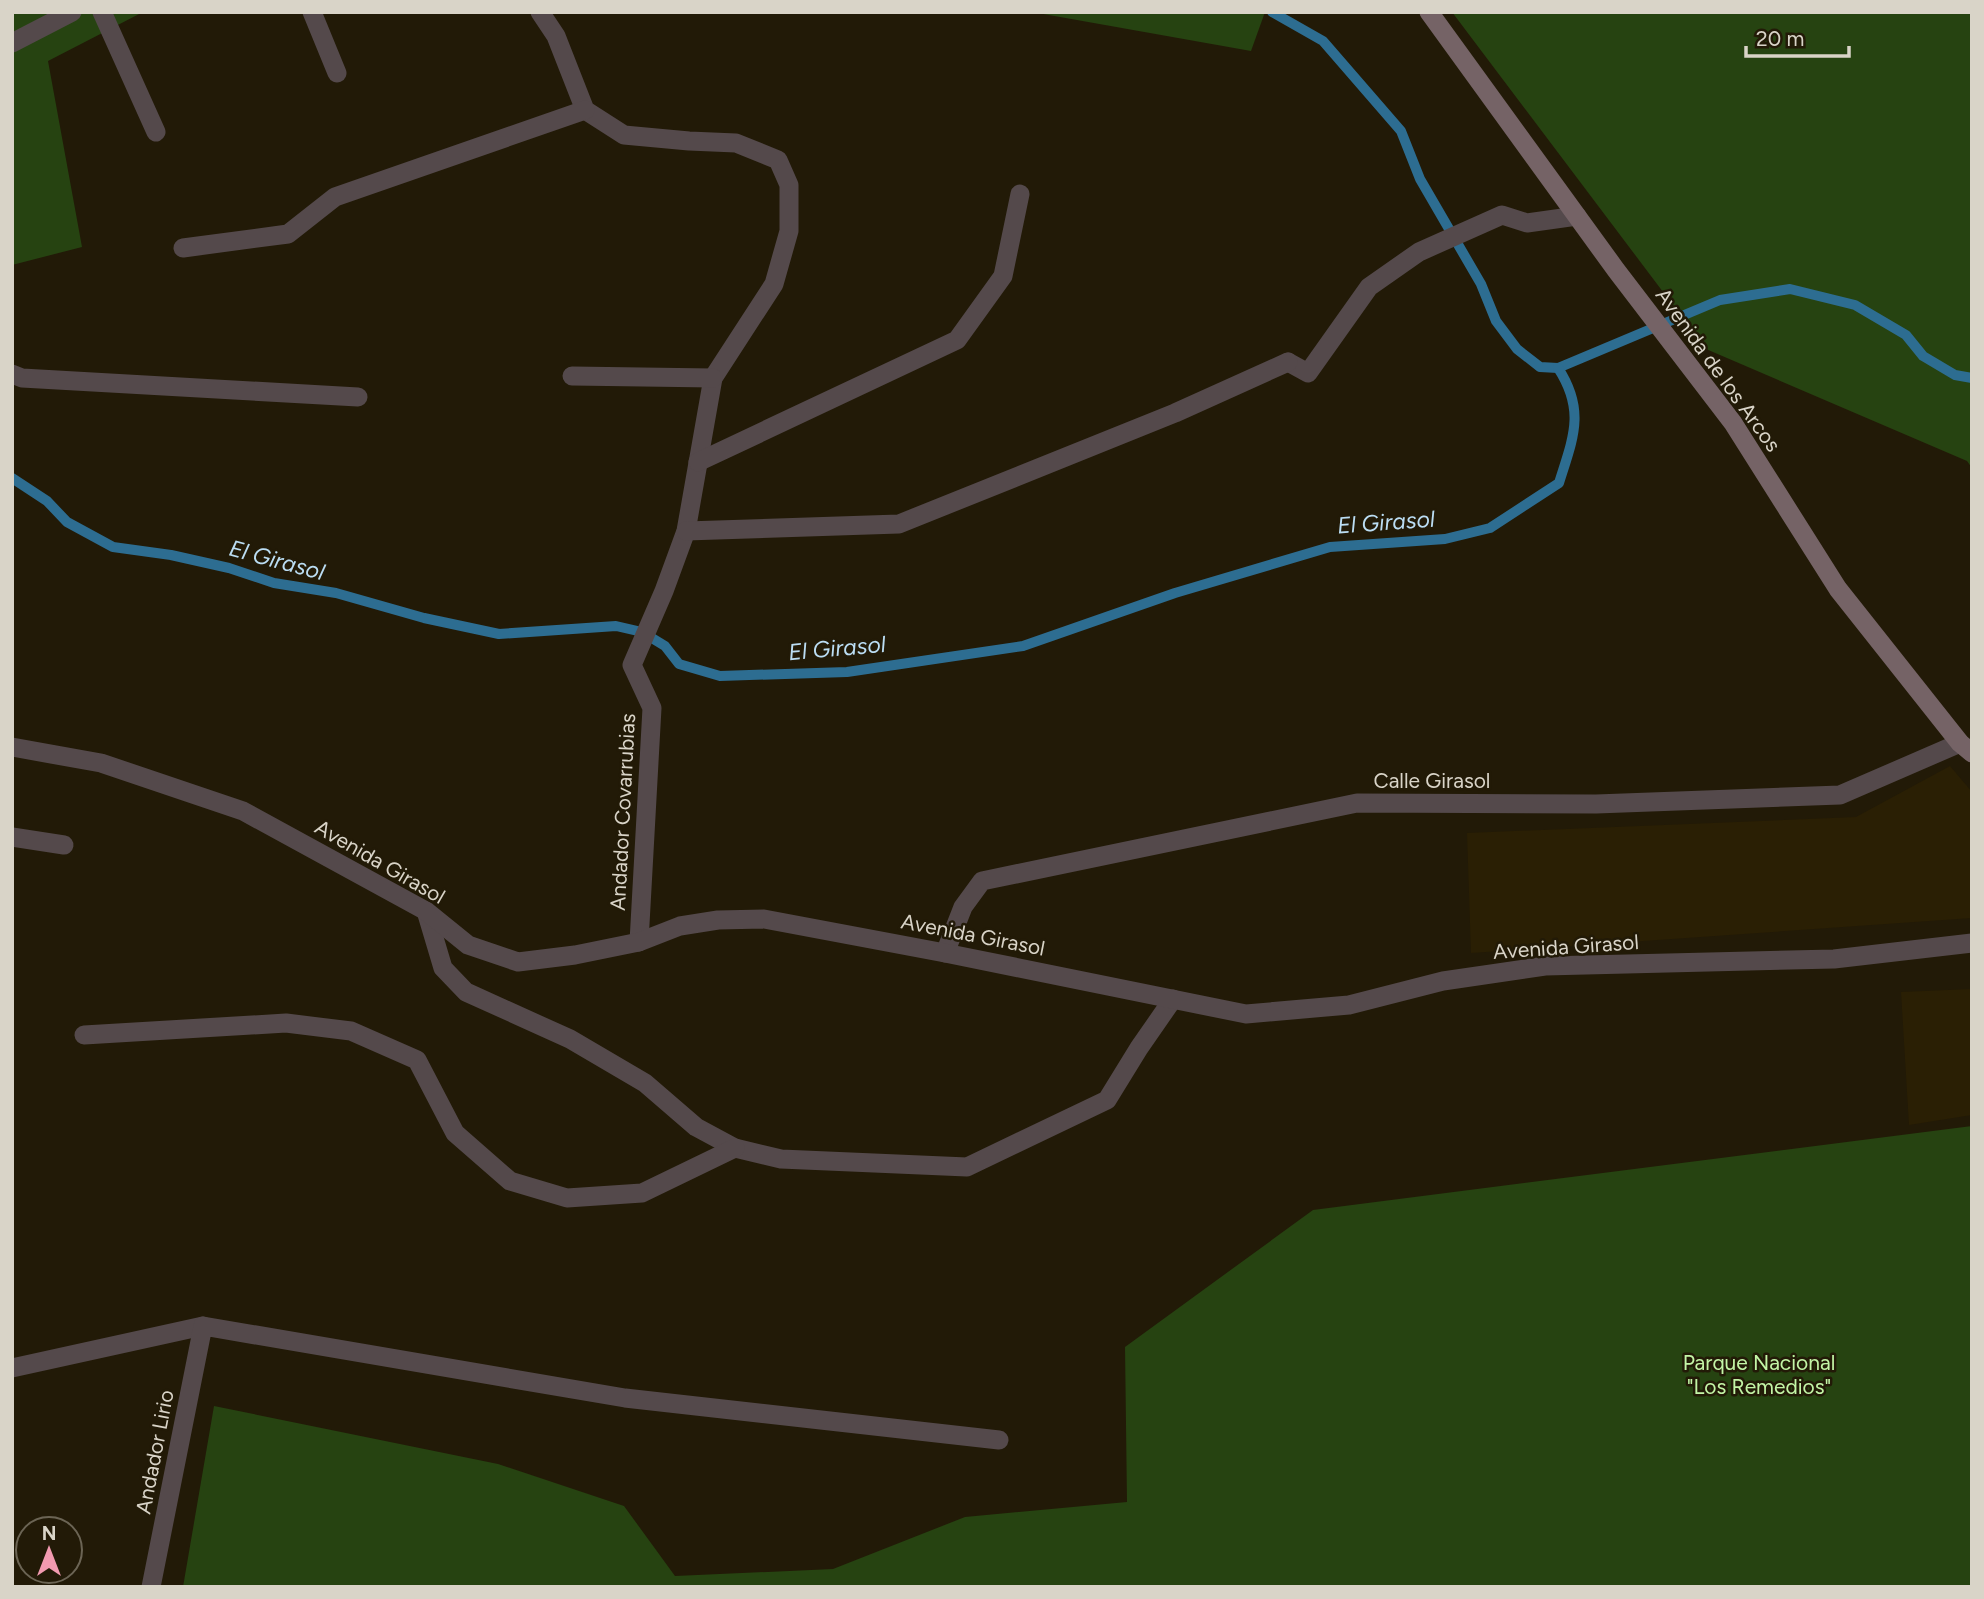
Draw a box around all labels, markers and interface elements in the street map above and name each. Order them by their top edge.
scale bar [1746,14,1849,58]
text: 20 m [1756,26,1804,51]
street label: Avenida de los Arcos [1651,283,1786,456]
water label: El Girasol [1336,505,1437,539]
water label: El Girasol [226,534,329,586]
water label: El Girasol [787,630,888,666]
street label: Andador Covarrubias [605,713,640,911]
street label: Calle Girasol [1374,768,1490,793]
street label: Avenida Girasol [311,814,450,909]
street label: Avenida Girasol [899,908,1047,961]
street label: Avenida Girasol [1492,929,1640,964]
park label: Parque Nacional "Los Remedios" [1683,1350,1835,1399]
street label: Andador Lirio [130,1388,179,1516]
north arrow [14,1515,84,1585]
text: N [42,1522,56,1545]

